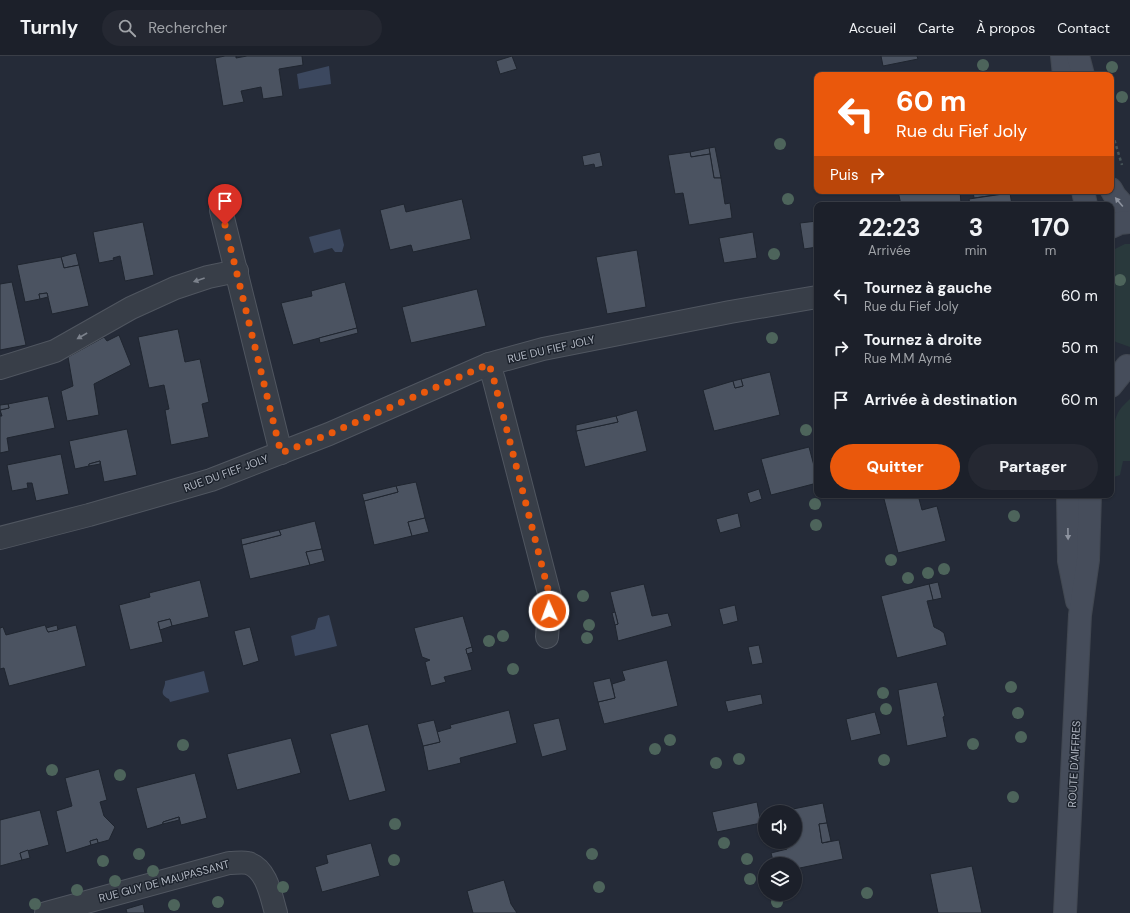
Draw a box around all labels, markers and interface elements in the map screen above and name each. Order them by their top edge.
search box [102,10,382,46]
text: Turnly [20,15,78,40]
icon: search [116,17,138,39]
text: Rechercher [148,18,227,38]
text: Accueil [849,19,896,37]
text: Carte [918,19,954,37]
text: À propos [976,19,1035,37]
text: Contact [1057,19,1110,37]
text: 60 m [896,83,966,120]
icon: left [830,88,882,140]
text: Rue du Fief Joly [896,119,1027,143]
icon: right [866,164,888,186]
text: Puis [830,165,858,185]
pin [208,184,242,225]
icon: arrive [214,190,236,212]
one-way arrow [1115,196,1124,207]
text: 22:23 [858,212,921,243]
text: 3 [969,212,983,243]
text: 170 [1031,212,1070,243]
text: Arrivée [868,242,911,259]
text: min [965,242,987,259]
text: m [1045,242,1056,259]
one-way arrow [192,278,204,284]
text: Tournez à gauche [864,278,992,298]
icon: left [830,285,852,307]
text: 60 m [1061,286,1098,306]
text: Rue du Fief Joly [864,298,959,315]
text: Tournez à droite [864,330,982,350]
street label: RUE DU FIEF JOLY [506,332,597,366]
one-way arrow [76,333,88,340]
icon: right [830,337,852,359]
text: 50 m [1061,338,1098,358]
text: Rue M.M Aymé [864,350,952,367]
icon: arrive [830,389,852,411]
text: Arrivée à destination [864,390,1017,410]
text: 60 m [1061,390,1098,410]
button: Quitter [830,444,960,490]
button: Partager [968,444,1098,490]
street label: RUE DU FIEF JOLY [182,451,271,495]
one-way arrow [1065,528,1071,541]
position arrow [528,590,570,632]
street label: ROUTE D'AIFFRES [1065,720,1083,808]
map controls [758,805,802,901]
button: sound [758,805,802,849]
street label: RUE GUY DE MAUPASSANT [97,857,231,905]
button: layers [758,857,802,901]

